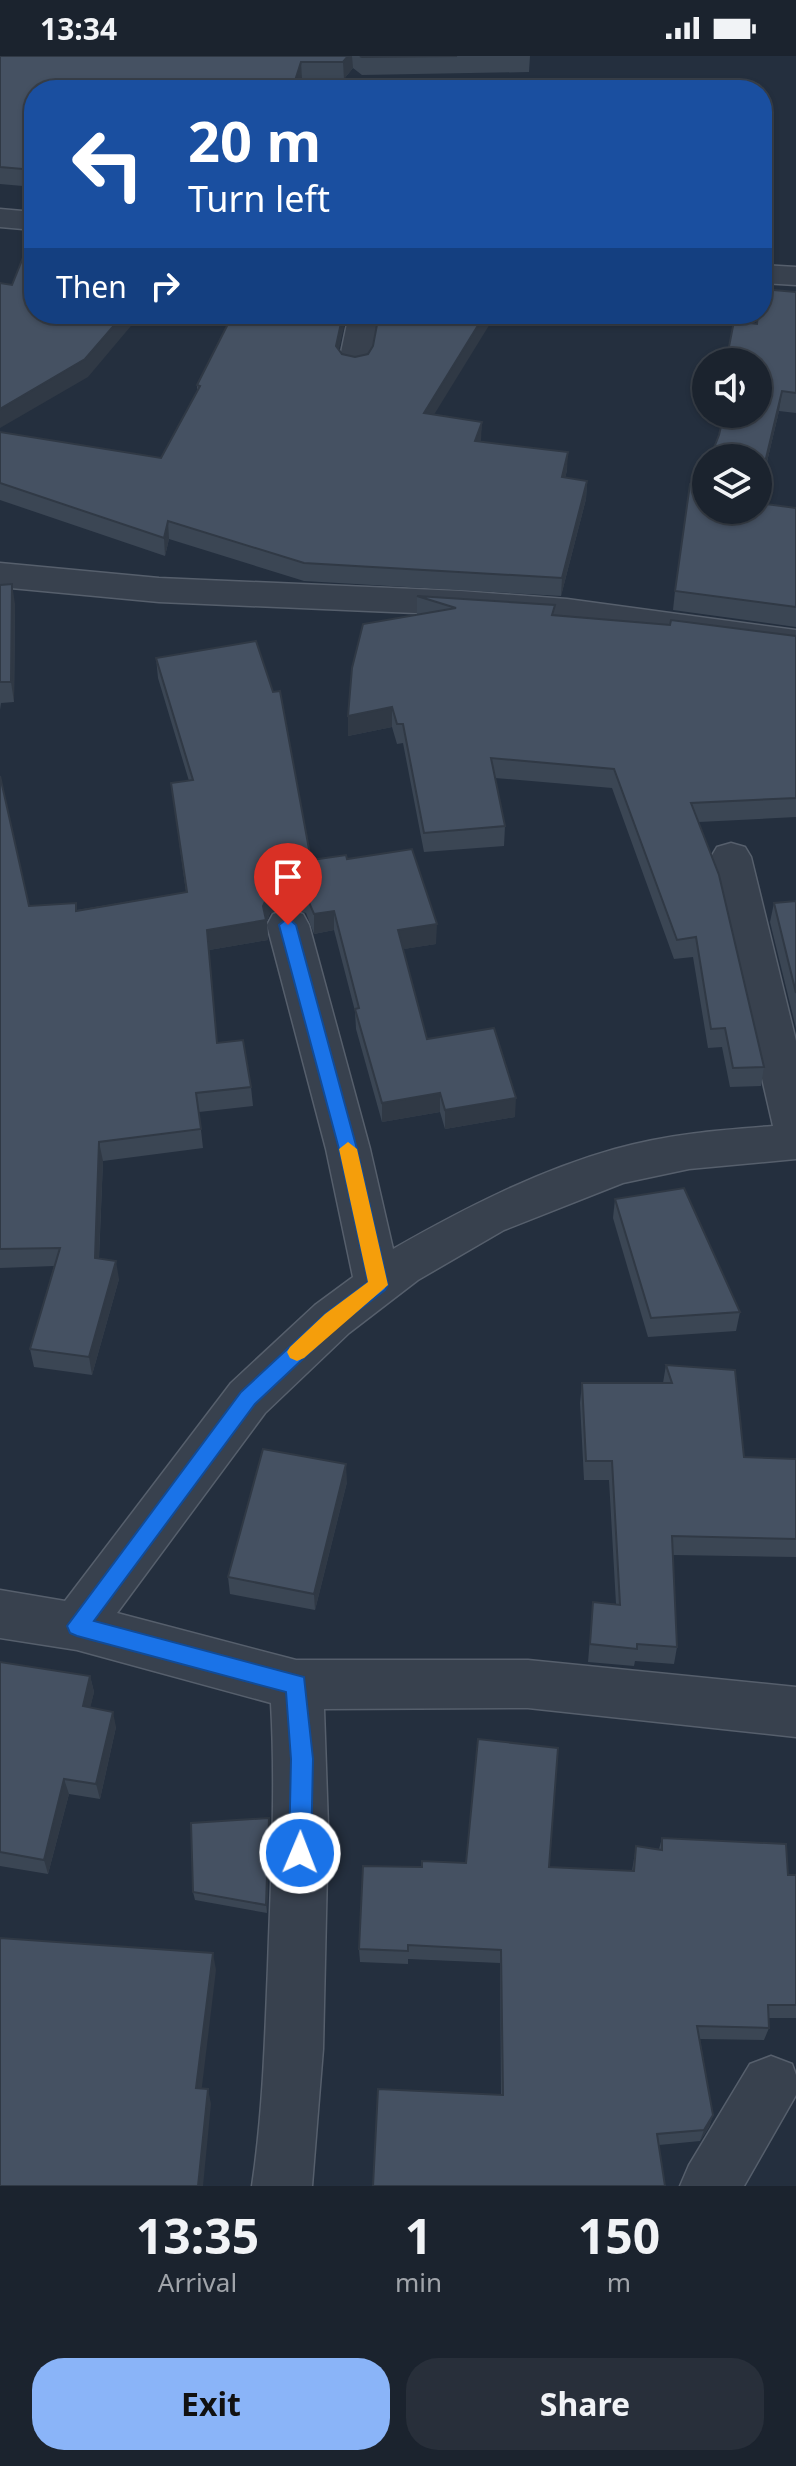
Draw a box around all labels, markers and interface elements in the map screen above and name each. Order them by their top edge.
text: 13:34 [40,8,117,49]
text: 20 m [188,102,321,178]
icon: left [56,112,160,216]
text: Turn left [188,174,330,223]
icon: right [143,264,187,308]
text: Then [56,266,127,307]
map controls [692,348,772,524]
button: sound [692,348,772,428]
button: layers [692,444,772,524]
pin [254,843,322,925]
icon: arrive [266,855,310,899]
position arrow [258,1811,342,1895]
text: 13:35 [136,2203,259,2268]
text: 1 [405,2203,432,2268]
text: 150 [578,2203,660,2268]
text: Arrival [158,2264,237,2300]
text: min [395,2264,442,2300]
text: m [607,2264,631,2300]
button: Exit [32,2358,390,2450]
button: Share [406,2358,764,2450]

